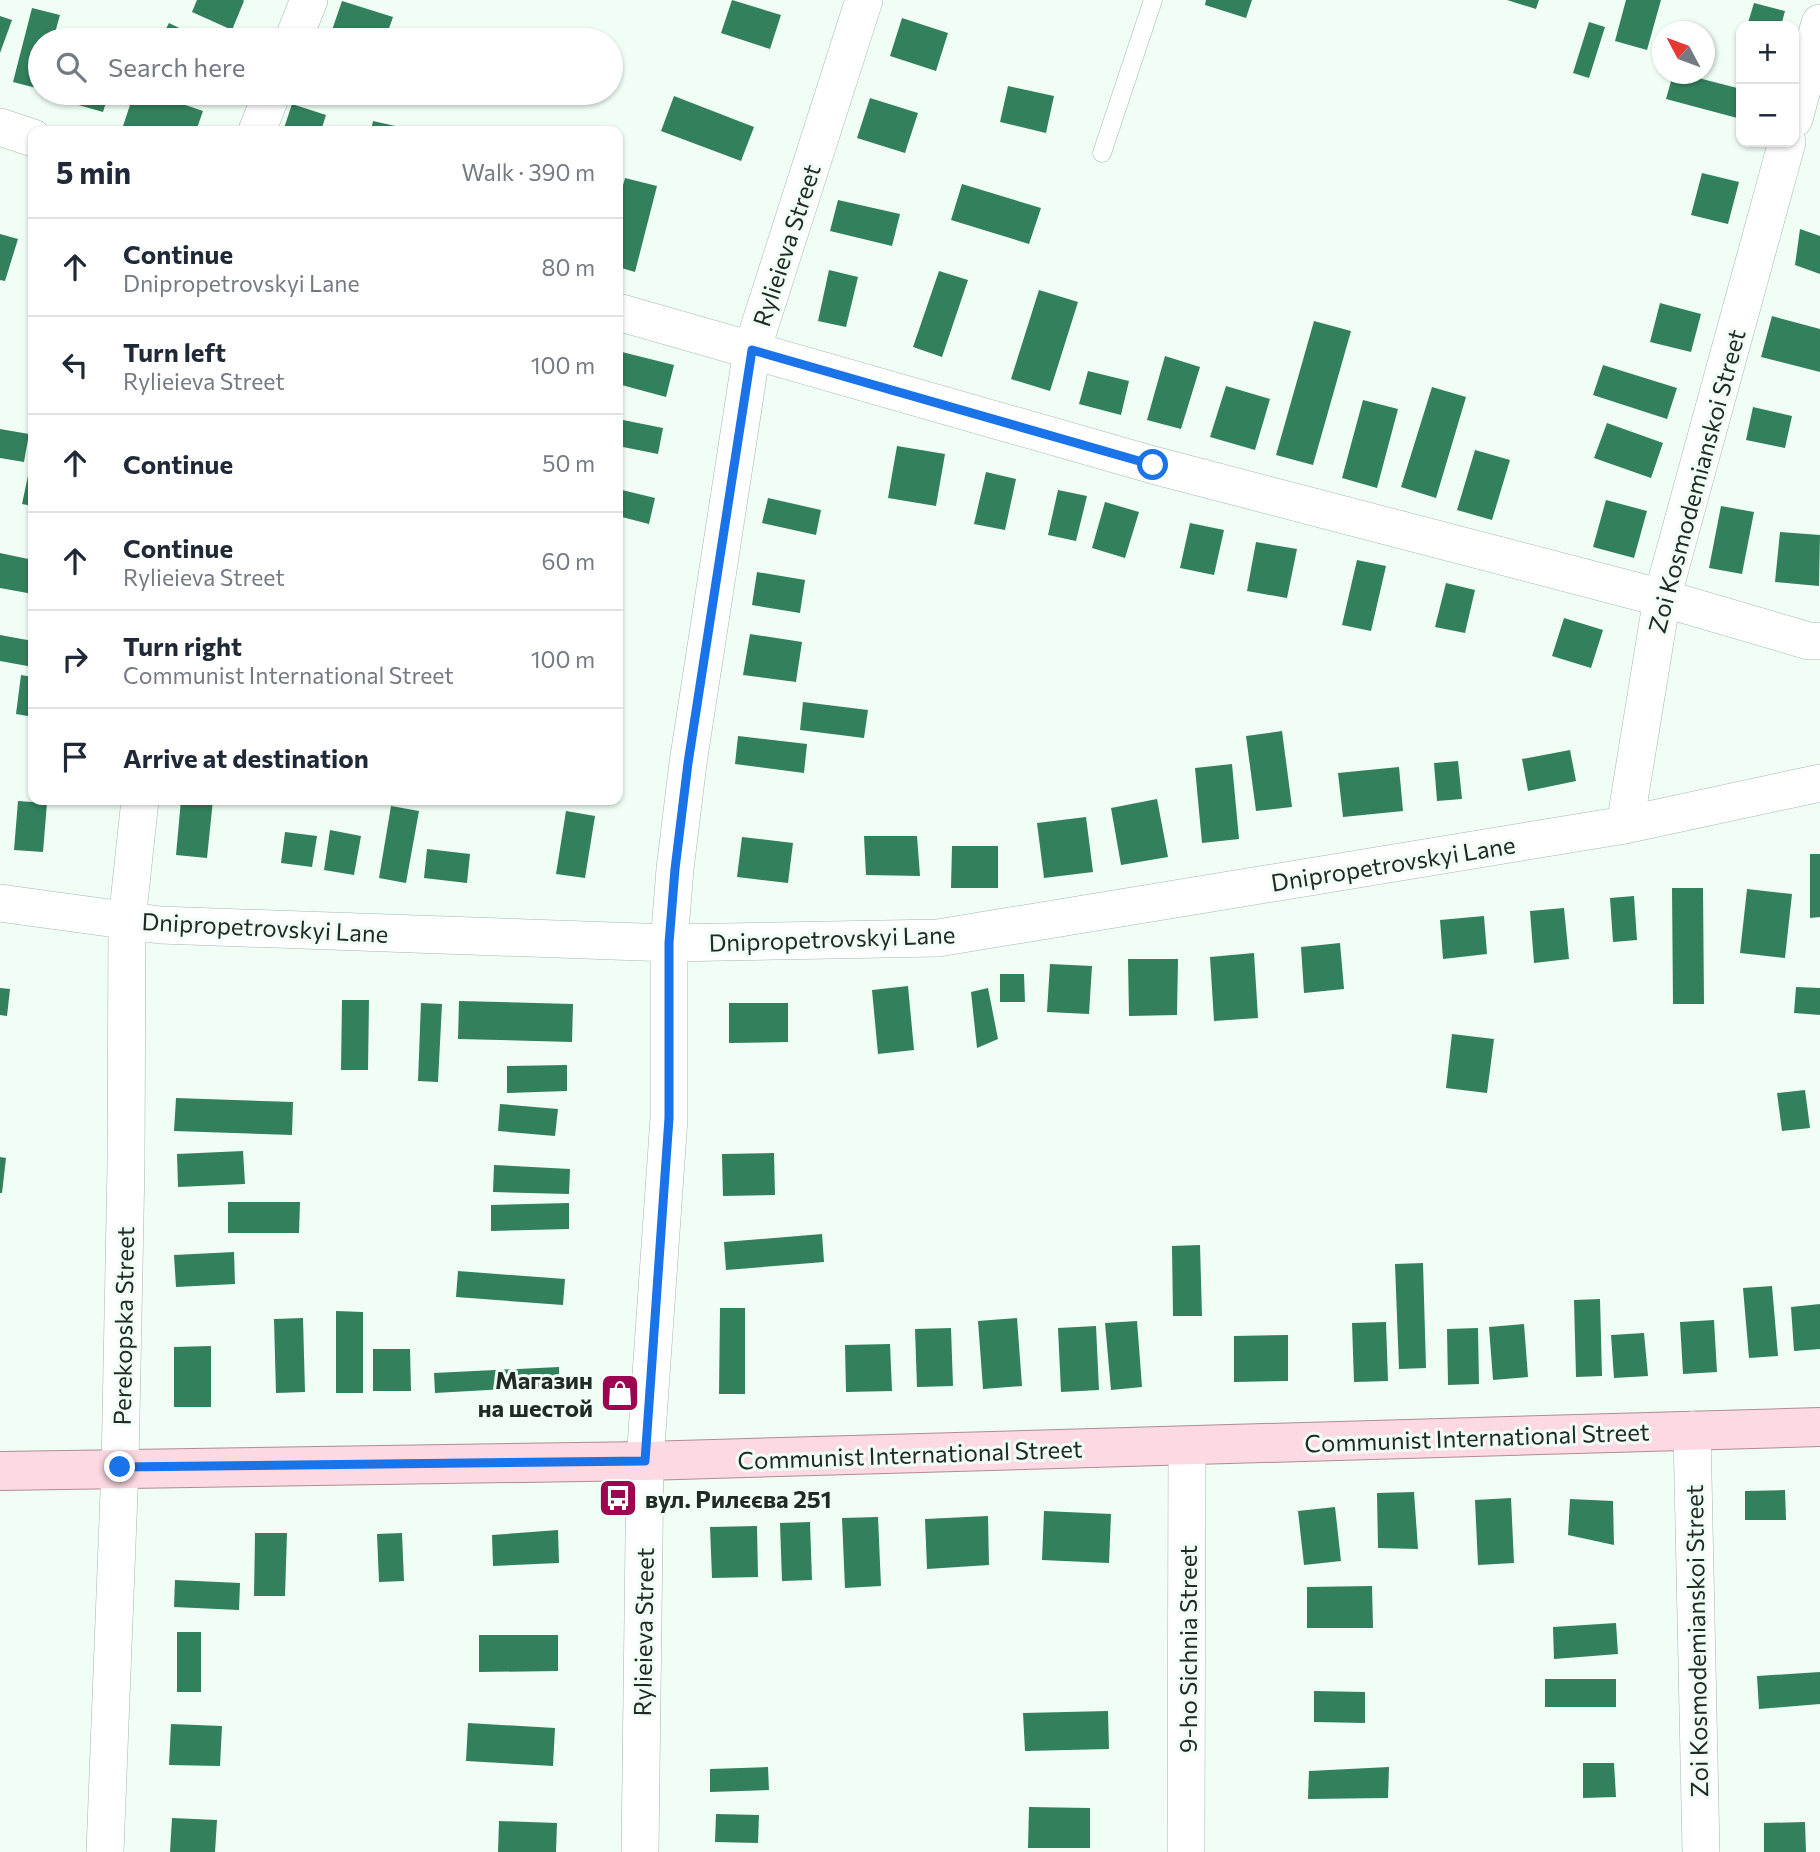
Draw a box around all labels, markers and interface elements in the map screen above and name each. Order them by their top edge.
north arrow [1652,21,1715,84]
map controls [1736,21,1799,147]
button: + [1736,21,1799,84]
search box [28,28,623,105]
icon: search [52,48,90,86]
text: Search here [108,51,246,82]
button: − [1736,84,1799,147]
text: 5 min [56,153,131,190]
text: Walk · 390 m [462,158,595,186]
street label: Rylieieva Street [746,160,826,330]
text: Continue [123,238,233,269]
icon: ahead [56,248,94,286]
text: 80 m [542,253,595,281]
text: Dnipropetrovskyi Lane [123,269,360,297]
street label: Zoi Kosmodemianskoi Street [1641,326,1751,636]
text: Turn left [123,336,226,367]
icon: left [56,346,94,384]
text: 100 m [531,351,595,379]
text: Rylieieva Street [123,367,285,395]
icon: ahead [56,444,94,482]
text: Continue [123,448,233,479]
text: 50 m [542,449,595,477]
route start [1137,449,1168,480]
text: Continue [123,532,233,563]
icon: ahead [56,542,94,580]
text: 60 m [542,547,595,575]
text: Rylieieva Street [123,563,285,591]
text: Turn right [123,630,242,661]
icon: right [56,640,94,678]
text: 100 m [531,645,595,673]
text: Communist International Street [123,661,454,689]
icon: arrive [56,738,94,776]
text: Arrive at destination [123,742,369,773]
street label: Dnipropetrovskyi Lane [1269,829,1517,897]
street label: Dnipropetrovskyi Lane [141,906,389,948]
street label: Dnipropetrovskyi Lane [708,919,956,957]
street label: Perekopska Street [107,1226,139,1426]
place label: Магазин на шестой [478,1365,593,1422]
shop icon: Магазин на шестой [599,1372,641,1414]
street label: Communist International Street [1304,1416,1650,1458]
street label: Communist International Street [737,1433,1083,1475]
route end [104,1451,135,1482]
bus stop icon: вул. Рилєєва 251 [597,1477,639,1519]
place label: вул. Рилєєва 251 [645,1484,832,1513]
street label: Zoi Kosmodemianskoi Street [1679,1484,1713,1798]
street label: 9-ho Sichnia Street [1173,1545,1202,1753]
street label: Rylieieva Street [627,1547,659,1717]

